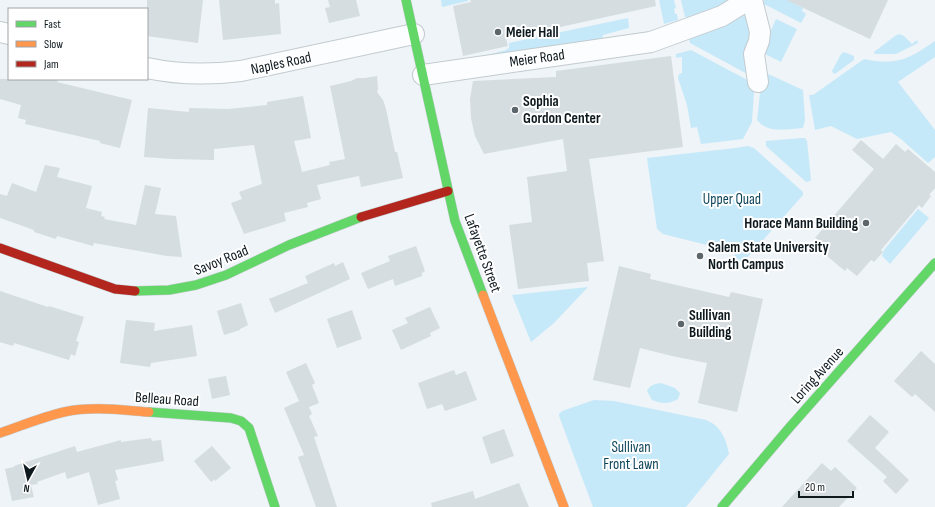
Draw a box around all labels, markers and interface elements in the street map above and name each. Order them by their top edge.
legend [8,8,148,80]
text: Fast [44,17,61,32]
place label: Meier Hall [506,23,559,42]
marker: Meier Hall [493,27,503,37]
text: Slow [44,37,63,52]
street label: Meier Road [508,45,566,72]
street label: Naples Road [249,48,313,79]
text: Jam [43,57,59,72]
place label: Sophia Gordon Center [523,92,601,128]
marker: Sophia Gordon Center [510,105,520,115]
park label: Upper Quad [703,190,761,209]
street label: Lafayette Street [460,211,506,295]
place label: Horace Mann Building [744,214,859,233]
marker: Horace Mann Building [861,218,871,228]
place label: Salem State University North Campus [708,238,830,274]
street label: Savoy Road [191,241,251,280]
marker: Salem State University North Campus [695,251,705,261]
place label: Sullivan Building [689,306,732,342]
marker: Sullivan Building [676,319,686,329]
street label: Loring Avenue [787,343,848,408]
street label: Belleau Road [135,388,199,411]
park label: Sullivan Front Lawn [603,438,659,474]
north arrow [8,459,48,499]
scale bar [799,473,853,499]
text: 20 m [805,480,825,495]
text: N [23,482,30,495]

